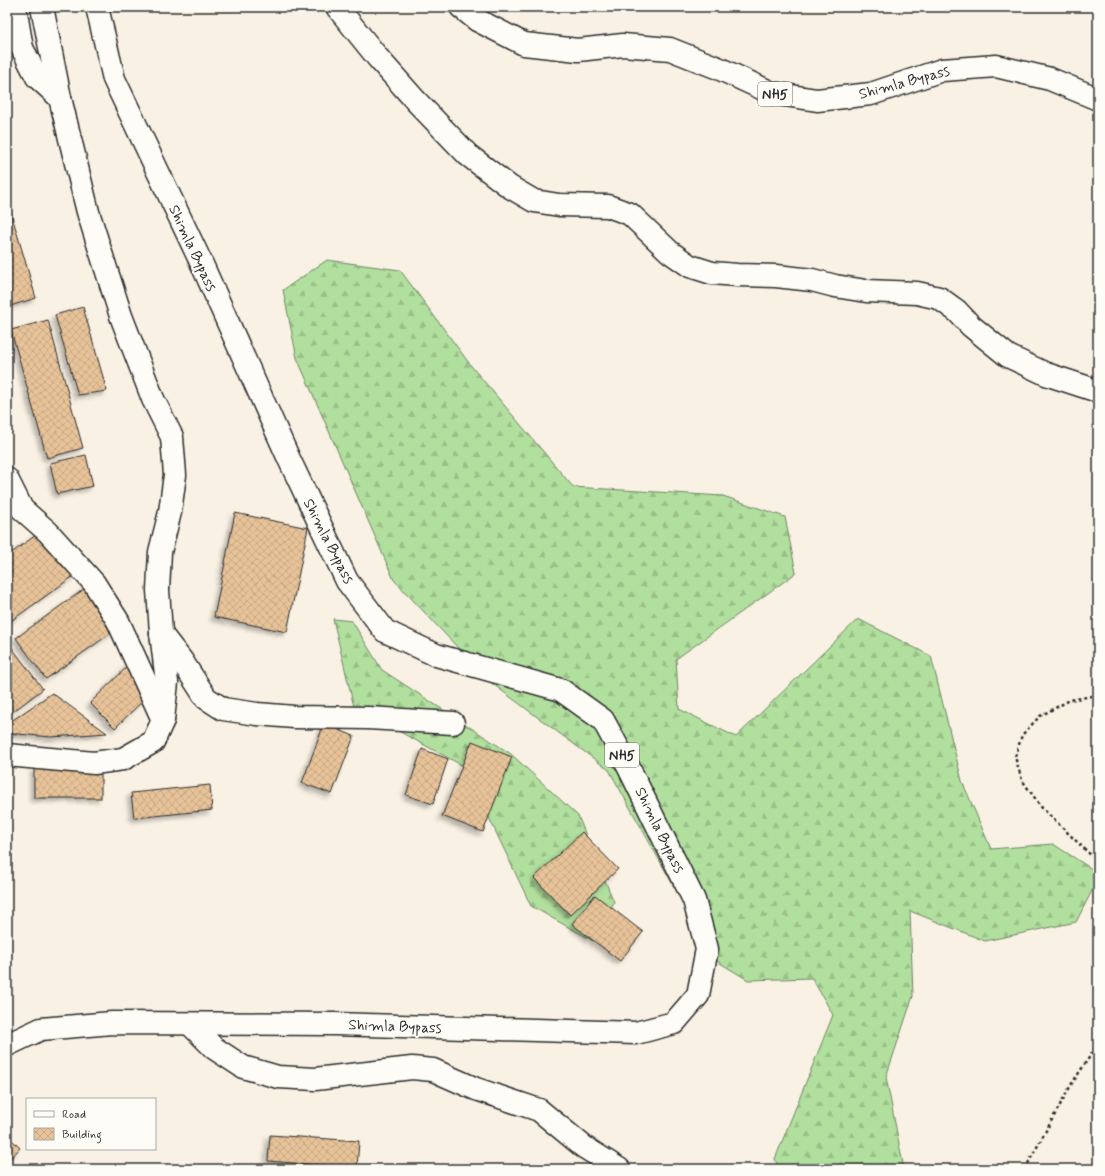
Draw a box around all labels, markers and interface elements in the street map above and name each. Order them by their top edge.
street label: Shimla Bypass [857,61,952,105]
road number: NH5 [758,82,792,106]
street label: Shimla Bypass [163,202,221,295]
street label: Shimla Bypass [298,495,358,588]
road number: NH5 [605,743,639,767]
street label: Shimla Bypass [630,784,689,877]
street label: Shimla Bypass [348,1015,442,1039]
legend [26,1098,156,1150]
text: Road [62,1107,86,1123]
text: Building [62,1127,102,1144]

